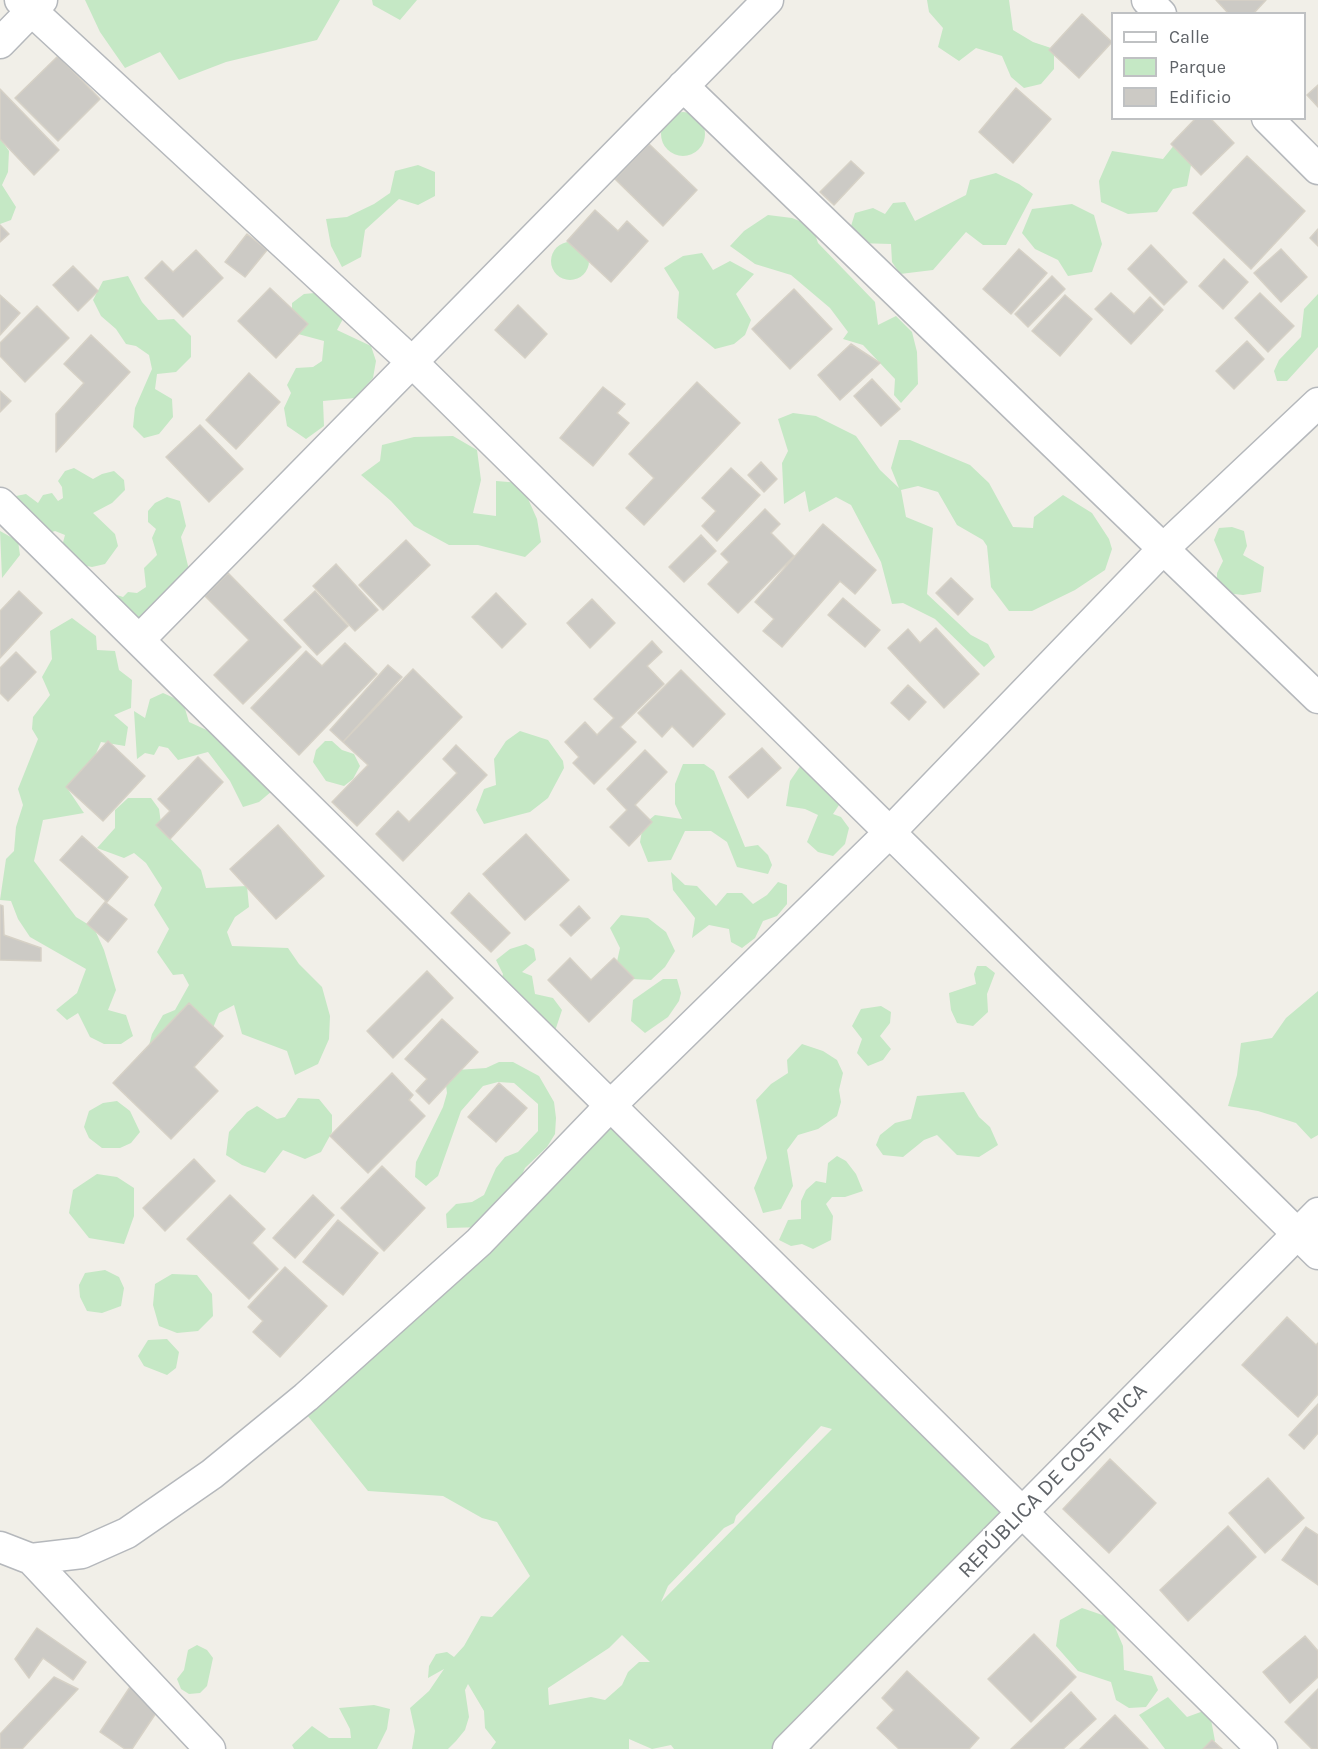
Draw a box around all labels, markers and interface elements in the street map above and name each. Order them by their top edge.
legend [1111,12,1306,120]
text: Calle [1169,26,1209,48]
text: Parque [1169,56,1226,78]
text: Edificio [1169,86,1231,108]
street label: REPÚBLICA DE COSTA RICA [953,1378,1153,1584]

